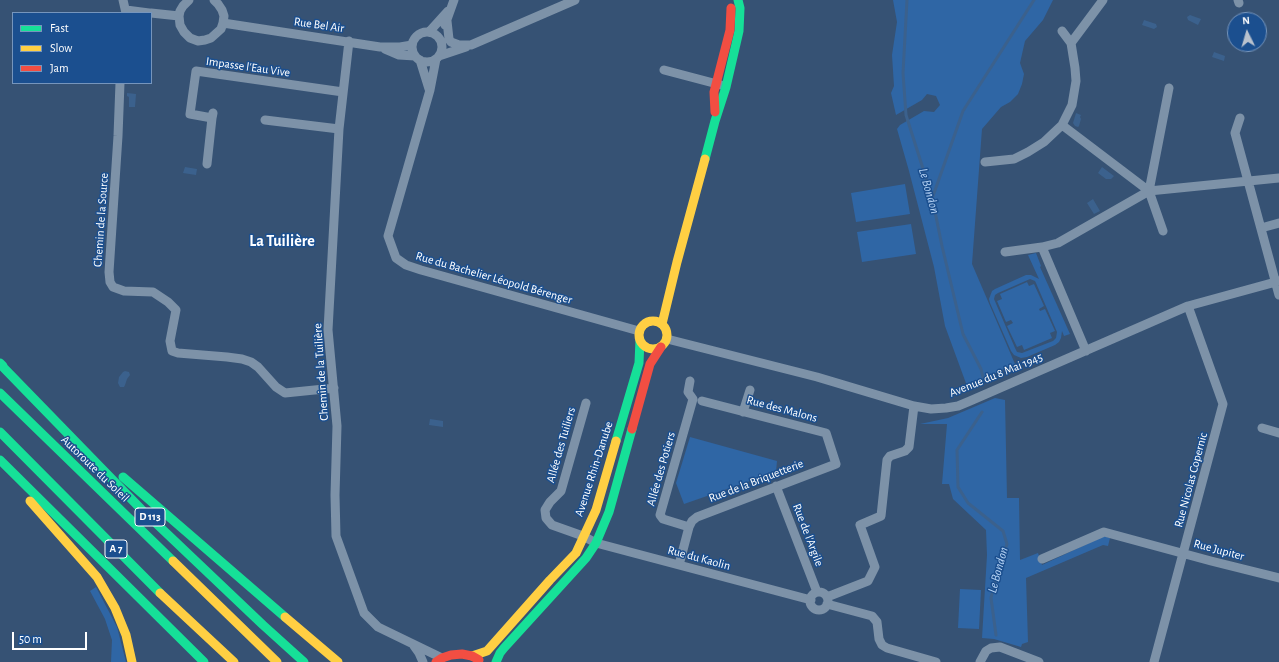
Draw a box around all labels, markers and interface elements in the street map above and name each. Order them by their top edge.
legend [12,12,152,84]
north arrow [1227,12,1267,52]
street label: Rue Bel Air [293,14,345,36]
text: N [1242,15,1250,26]
text: Fast [50,22,69,34]
text: Slow [50,42,72,54]
street label: Impasse l'Eau Vive [205,54,291,80]
text: Jam [50,62,69,74]
water label: Le Bondon [915,166,943,216]
street label: Chemin de la Source [91,172,111,268]
district label: La Tuilière [249,231,315,251]
street label: Rue du Bachelier Léopold Bérenger [414,249,574,307]
street label: Chemin de la Tuilière [310,323,332,421]
street label: Avenue du 8 Mai 1945 [947,350,1045,400]
street label: Rue des Malons [745,393,819,425]
street label: Allée des Tuiliers [543,406,579,484]
street label: Avenue Rhin-Danube [572,420,616,518]
street label: Allée des Potiers [644,430,678,508]
street label: Rue Nicolas Copernic [1171,431,1211,529]
street label: Autoroute du Soleil [58,433,132,505]
street label: Rue de la Briquetterie [707,456,805,506]
street label: Rue de l'Argile [789,502,827,568]
road number: D 113 [135,508,165,526]
street label: Rue Jupiter [1192,536,1246,564]
road number: A 7 [105,540,127,558]
street label: Rue du Kaolin [666,543,732,573]
water label: Le Bondon [984,545,1012,595]
scale bar [14,624,89,650]
text: 50 m [19,633,42,645]

